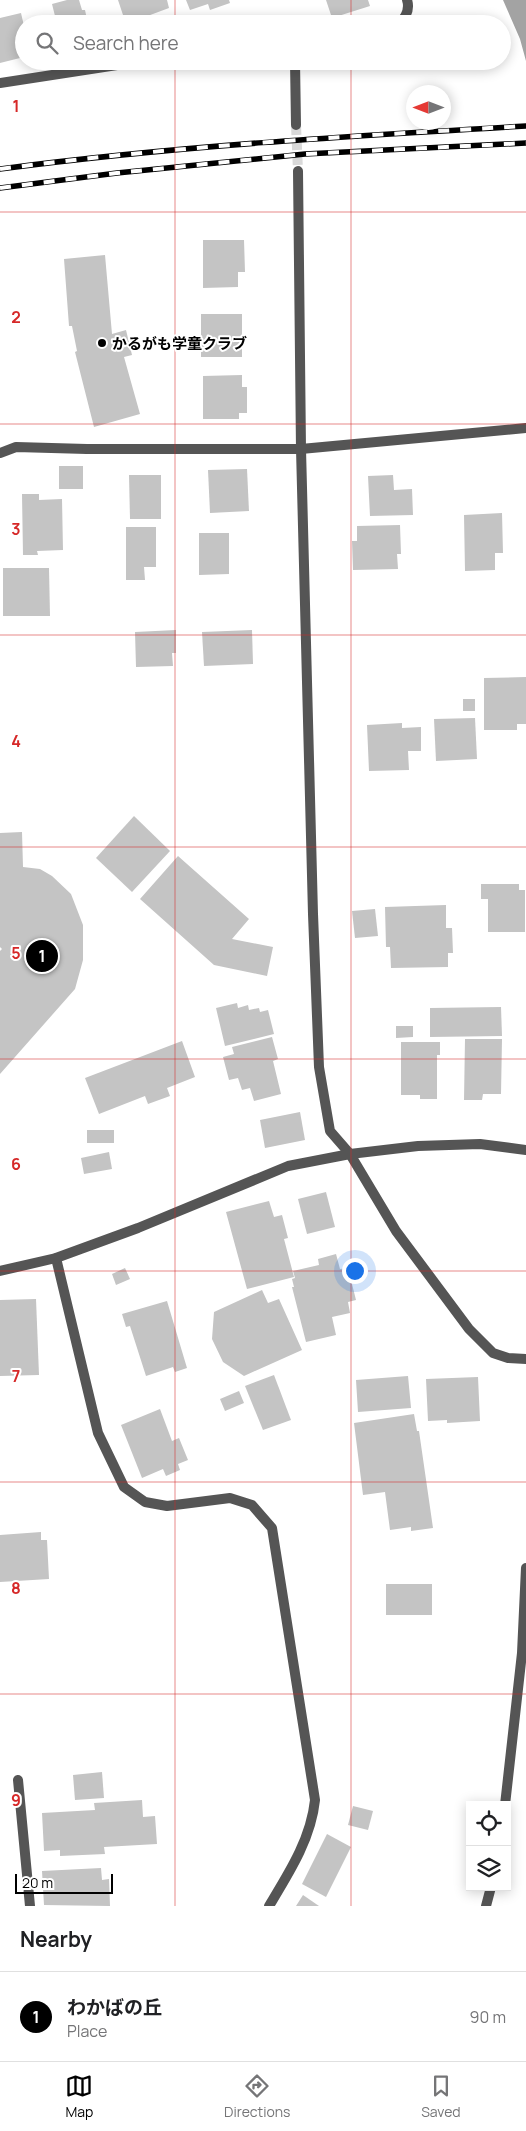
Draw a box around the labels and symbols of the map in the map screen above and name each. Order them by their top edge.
north arrow [406,85,451,130]
text: 1 [12,95,20,117]
text: 2 [11,306,21,328]
place label: かるがも学童クラブ [112,333,247,354]
marker: かるがも学童クラブ [96,337,108,349]
text: 3 [11,518,21,540]
text: 4 [11,730,21,752]
pin: 1 [26,937,58,975]
text: 5 [11,942,21,964]
text: 6 [11,1153,21,1175]
your location [342,1258,368,1284]
text: 7 [12,1365,20,1387]
text: 8 [11,1577,21,1599]
text: 9 [11,1789,21,1811]
scale bar [15,1871,112,1894]

